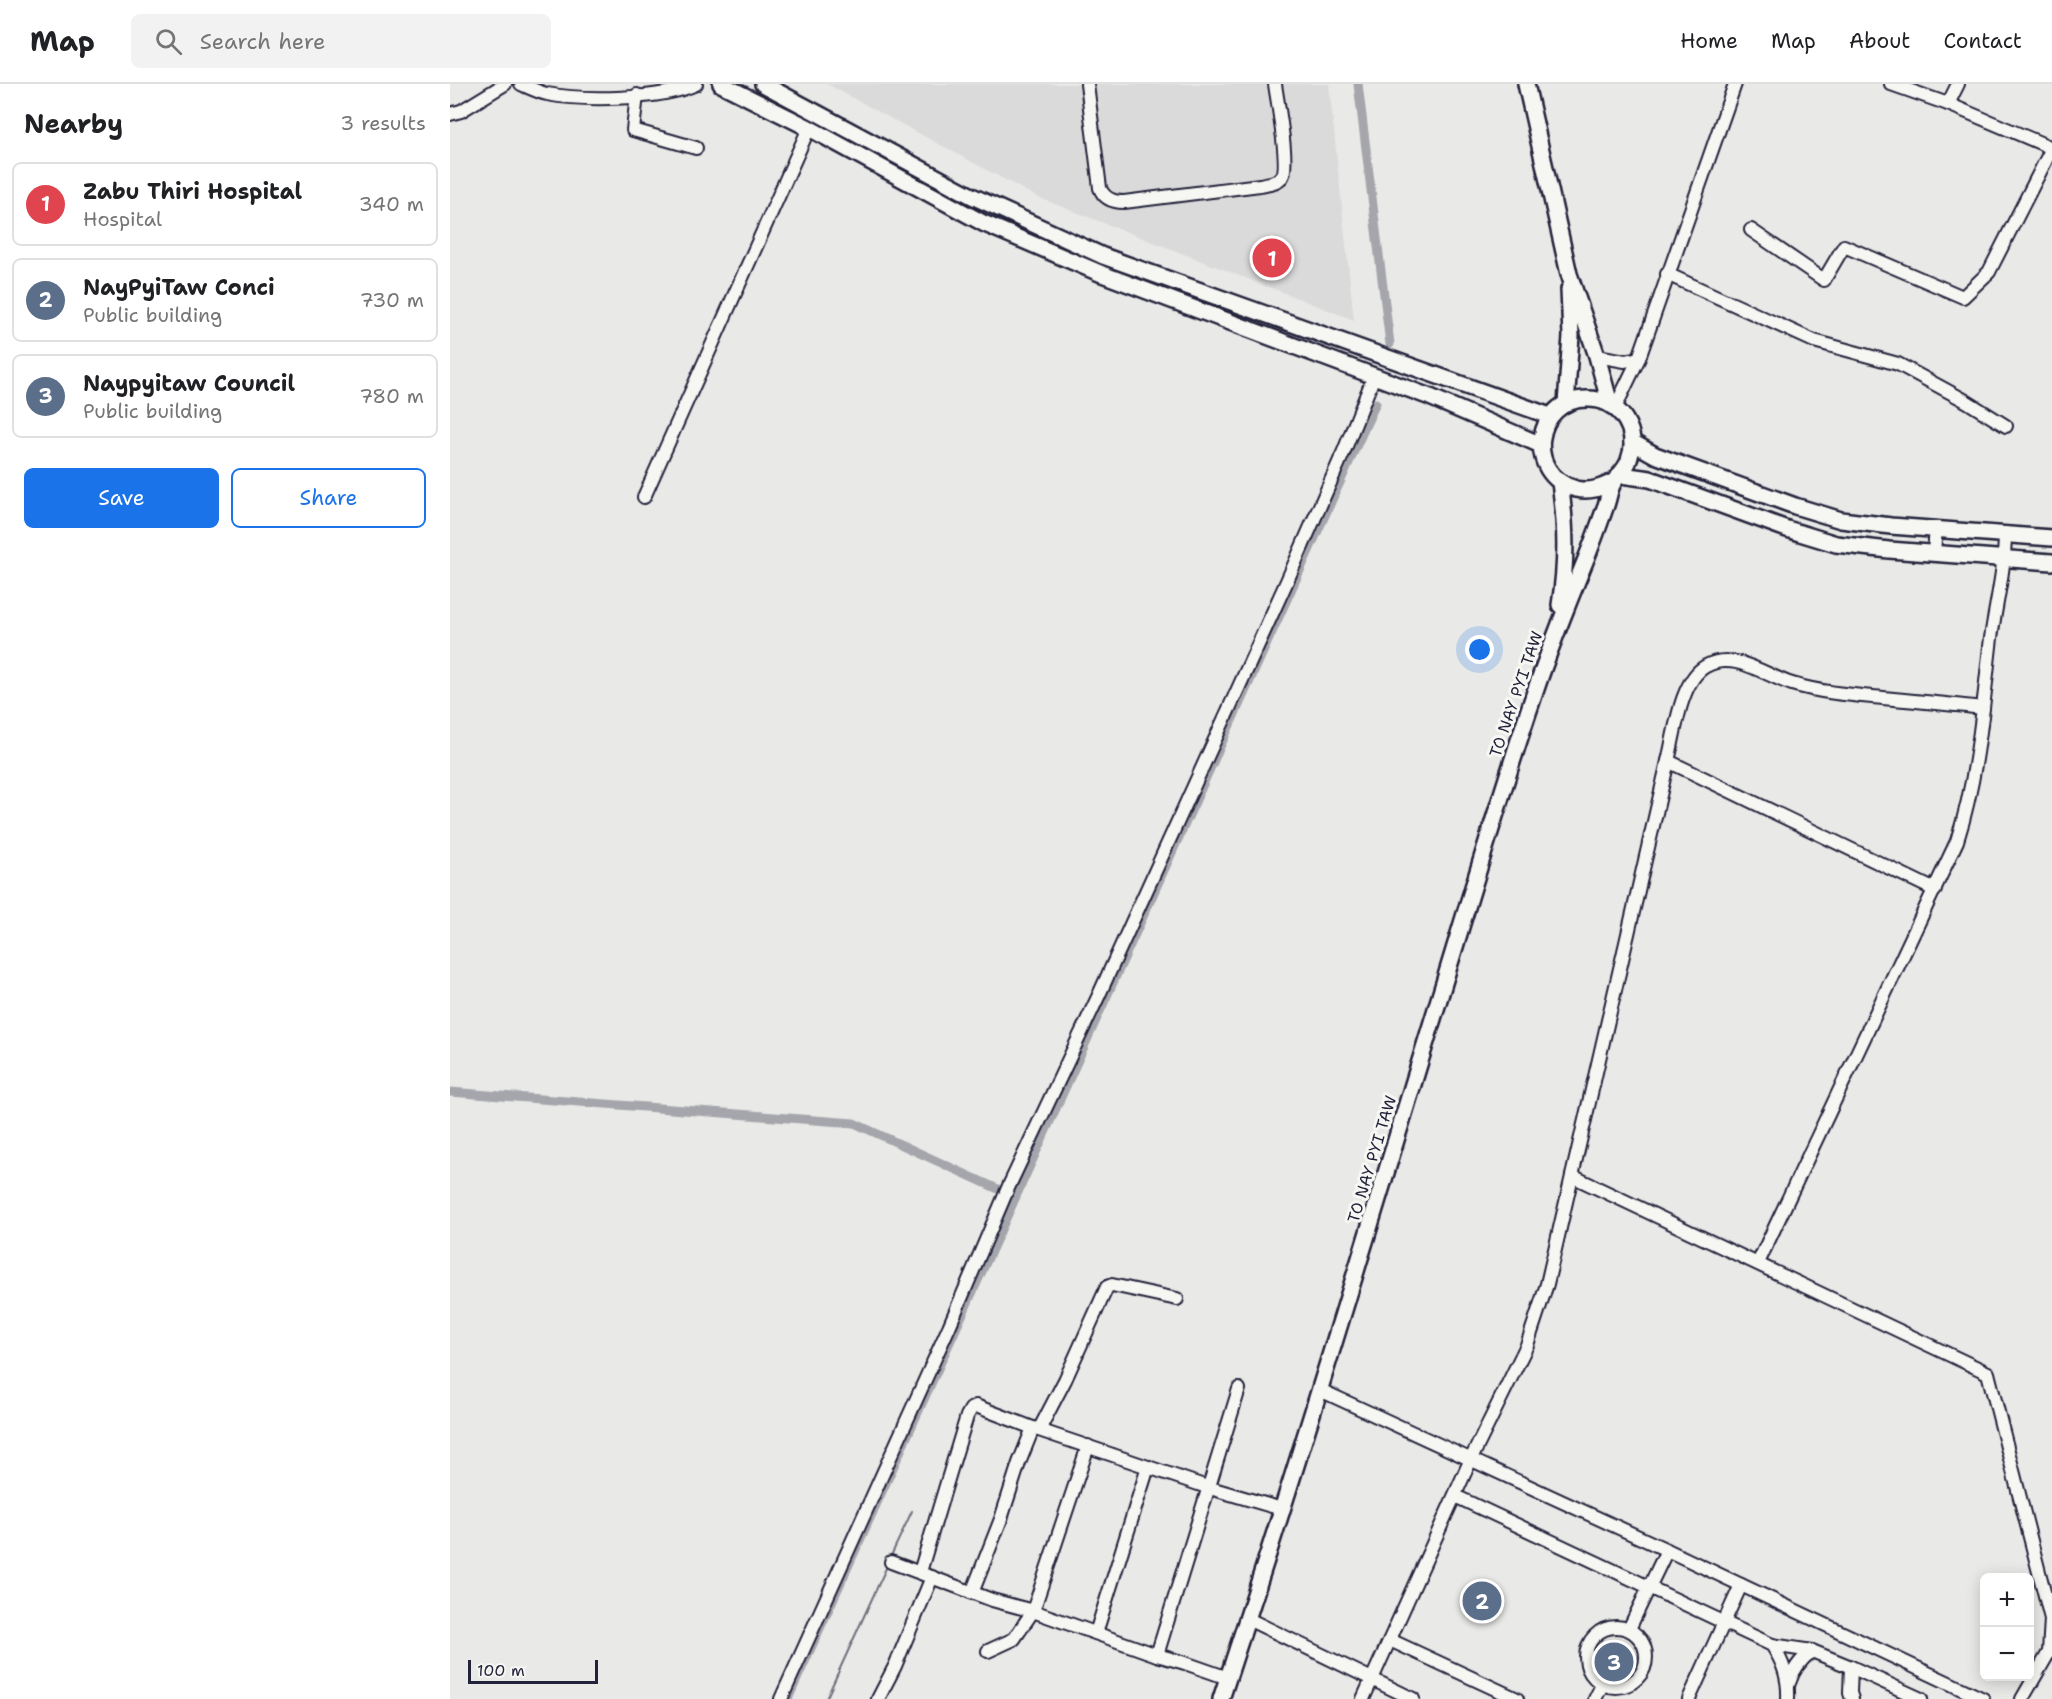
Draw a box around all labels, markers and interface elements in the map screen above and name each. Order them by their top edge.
search box [131,14,551,68]
text: Map [30,22,95,60]
icon: search [152,25,185,58]
text: Search here [200,27,325,56]
text: Home [1680,27,1738,55]
text: Map [1771,27,1816,55]
text: About [1849,27,1910,55]
text: Contact [1943,27,2022,55]
text: Nearby [24,106,123,141]
text: 3 results [340,110,426,136]
text: Zabu Thiri Hospital [83,177,302,206]
text: 1 [41,191,50,217]
text: 340 m [359,191,424,217]
text: Hospital [83,206,162,232]
pin: 1 [1252,236,1292,280]
text: NayPyiTaw Conci [83,273,275,302]
text: 2 [39,287,53,313]
text: 730 m [360,287,424,313]
text: Public building [83,302,222,328]
text: Naypyitaw Council [83,369,295,398]
text: 3 [39,383,53,409]
text: 780 m [359,383,424,409]
text: Public building [83,398,222,424]
button: Save [24,468,219,528]
button: Share [231,468,426,528]
street label: TO NAY PYI TAW [1485,628,1547,760]
your location [1465,635,1494,664]
street label: TO NAY PYI TAW [1343,1093,1401,1225]
map controls [1980,1573,2034,1681]
button: + [1980,1573,2034,1627]
pin: 2 [1462,1578,1502,1624]
button: − [1980,1627,2034,1681]
pin: 3 [1594,1640,1634,1684]
scale bar [468,1657,598,1684]
text: 100 m [477,1660,525,1681]

